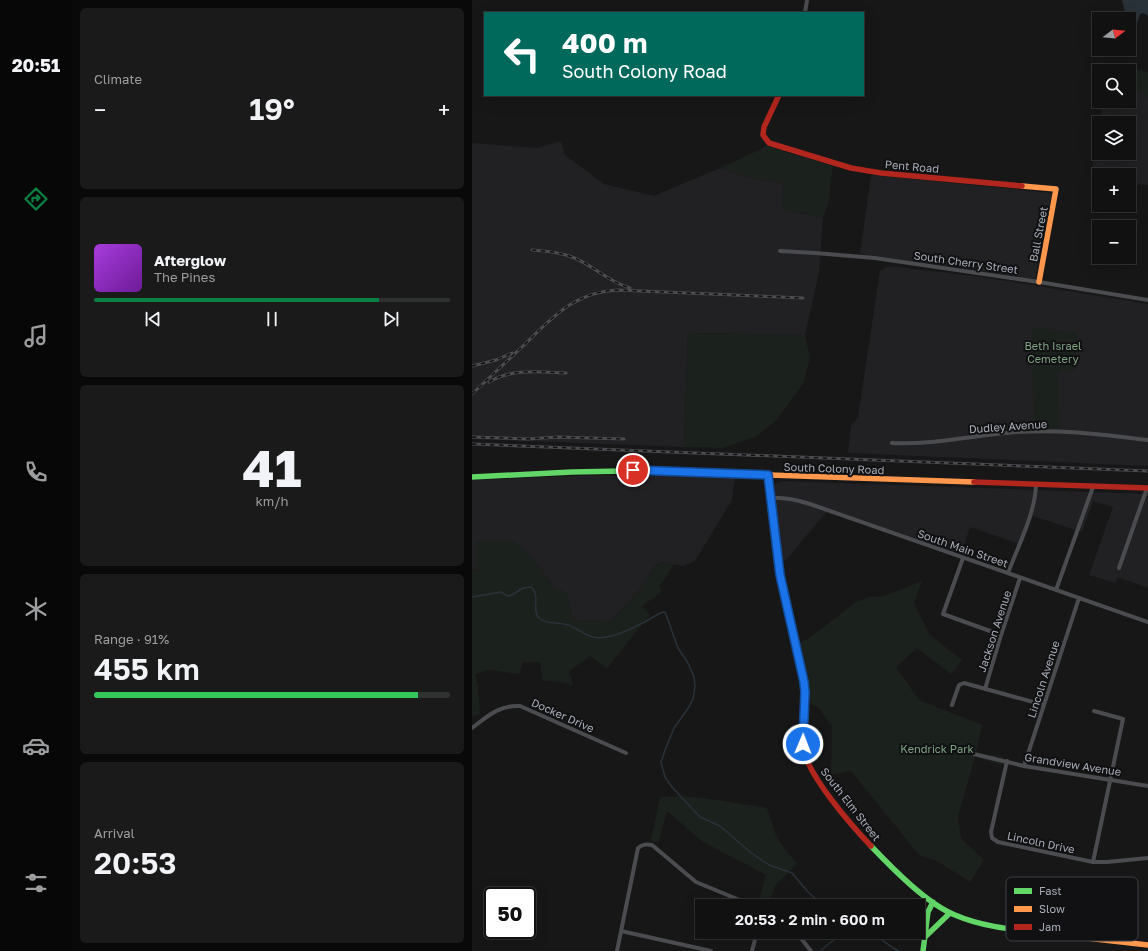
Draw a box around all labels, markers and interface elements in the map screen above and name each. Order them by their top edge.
north arrow [1092,12,1136,56]
map controls [1092,12,1136,264]
text: 400 m [562,26,647,59]
icon: left [496,28,548,80]
text: 20:51 [12,54,60,76]
text: South Colony Road [562,60,727,82]
button: search [1092,64,1136,108]
text: Climate [94,71,142,87]
text: 19° [249,91,295,127]
text: − [94,96,106,123]
text: + [438,96,450,123]
button: layers [1092,116,1136,160]
street label: Pent Road [884,157,940,175]
button: + [1092,168,1136,212]
icon: directions [22,185,50,213]
street label: Ball Street [1026,205,1050,263]
button: − [1092,220,1136,264]
street label: South Cherry Street [913,248,1019,276]
text: Afterglow [154,251,226,269]
text: The Pines [154,269,215,285]
icon: previous [142,308,164,330]
icon: pause [261,308,283,330]
icon: next [380,308,402,330]
icon: music [22,322,50,350]
park label: Beth Israel Cemetery [1024,339,1082,365]
street label: Dudley Avenue [968,417,1048,435]
text: 41 [242,436,302,498]
pin [616,453,650,487]
icon: phone [22,458,50,486]
icon: arrive [622,459,644,481]
street label: South Colony Road [783,460,885,476]
text: km/h [255,493,289,509]
street label: South Main Street [916,526,1010,570]
street label: Jackson Avenue [975,588,1013,674]
icon: climate [22,595,50,623]
text: Range · 91% [94,631,169,647]
street label: Lincoln Avenue [1024,639,1062,719]
text: 455 km [94,651,200,687]
street label: Docker Drive [530,695,596,735]
position arrow [782,723,824,765]
icon: car [22,732,50,760]
park label: Kendrick Park [900,742,974,755]
street label: Grandview Avenue [1024,750,1122,778]
street label: South Elm Street [818,765,884,843]
text: Arrival [94,825,135,841]
street label: Lincoln Drive [1006,828,1076,856]
text: 20:53 [94,845,177,881]
icon: filters [22,869,50,897]
legend [1006,877,1138,941]
text: Fast [1039,884,1062,897]
speed limit sign: 50 [484,887,536,939]
text: Slow [1039,902,1065,915]
text: 20:53 · 2 min · 600 m [735,910,885,928]
text: Jam [1039,920,1061,933]

